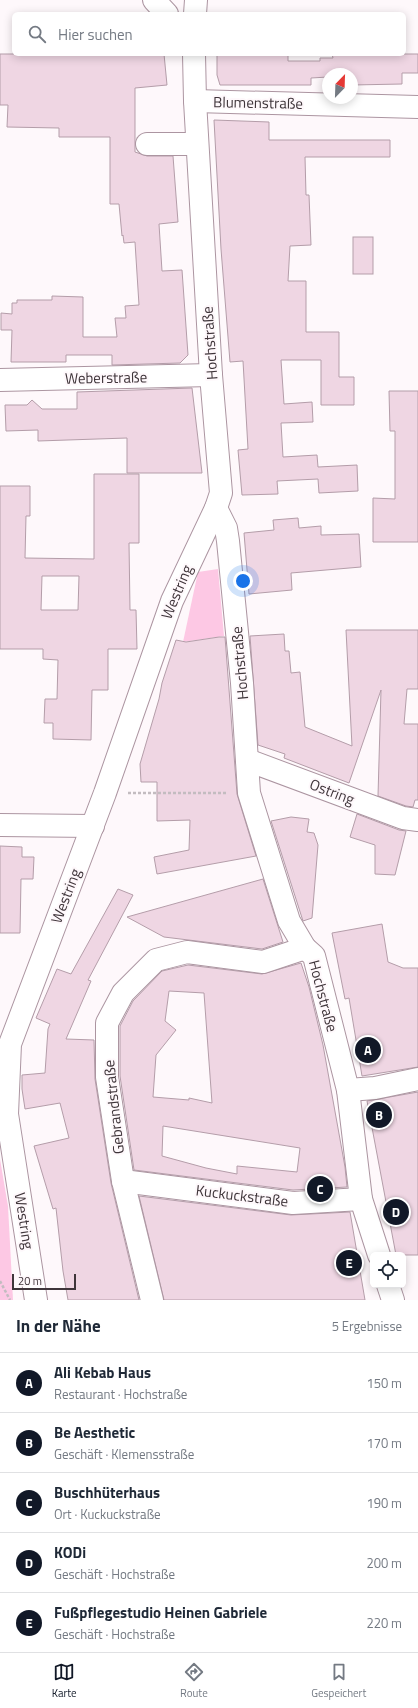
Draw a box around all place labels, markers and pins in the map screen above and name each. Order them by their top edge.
pin: A [355,1035,381,1065]
pin: B [366,1100,392,1130]
pin: C [307,1174,333,1204]
pin: D [383,1197,409,1227]
pin: E [336,1248,362,1278]

